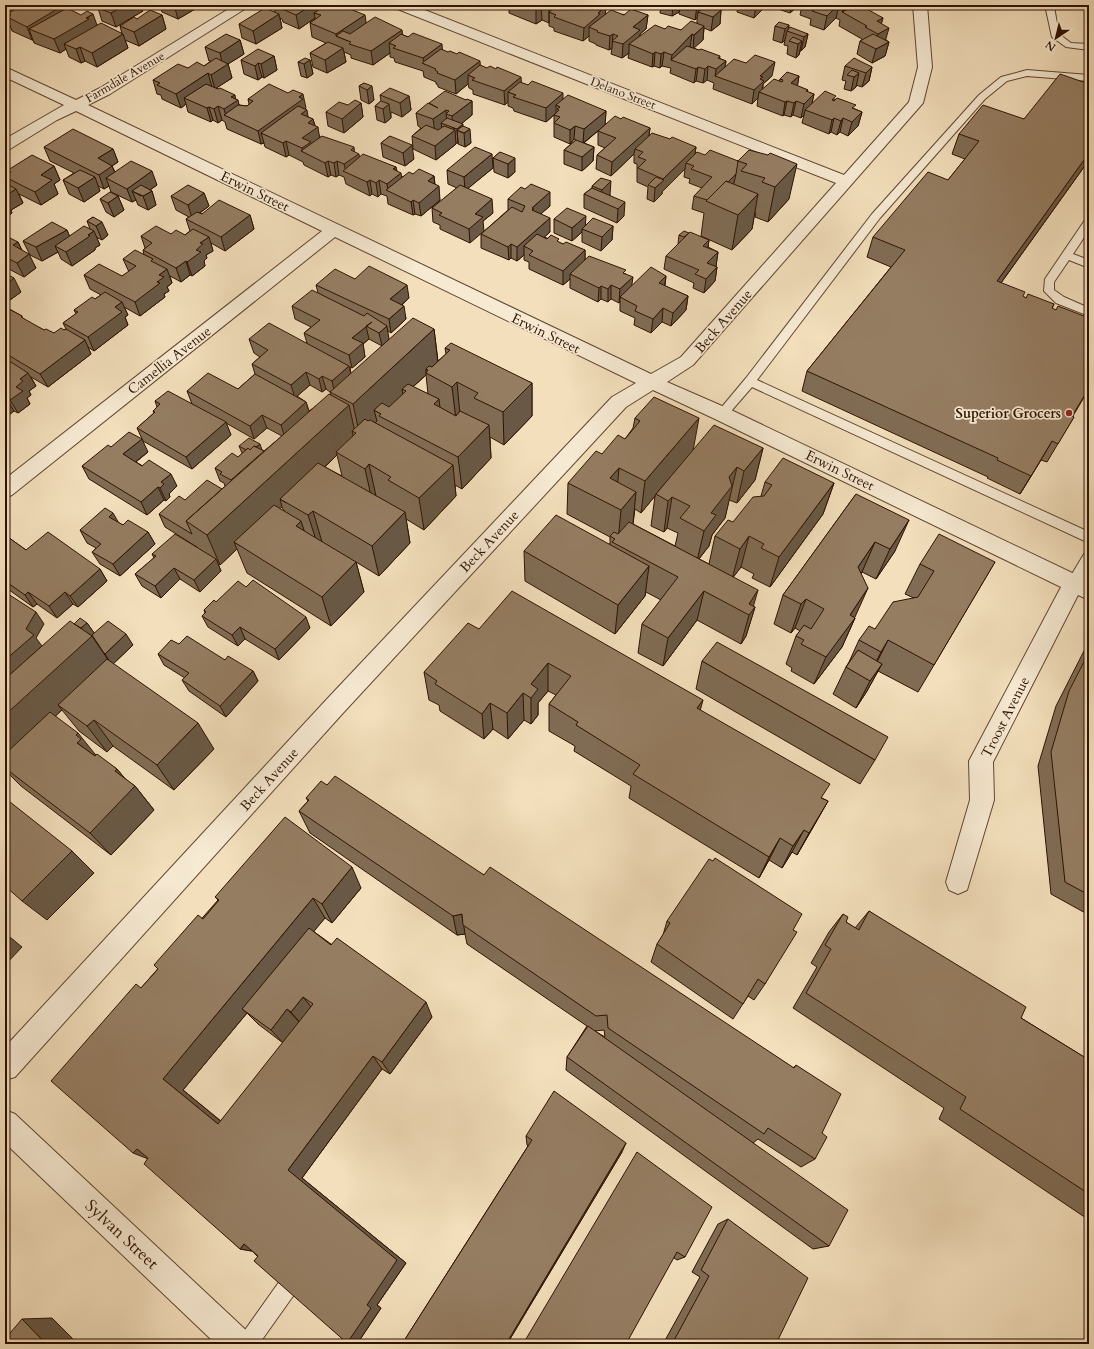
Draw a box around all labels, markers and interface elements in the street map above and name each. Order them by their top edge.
north arrow [1036,18,1076,58]
text: N [1042,37,1059,55]
street label: Farmdale Avenue [83,48,167,106]
street label: Delano Street [588,73,658,113]
street label: Erwin Street [217,167,293,217]
street label: Beck Avenue [690,285,756,357]
street label: Erwin Street [508,309,584,359]
street label: Camellia Avenue [124,322,215,399]
place label: Superior Grocers [955,404,1061,423]
marker: Superior Grocers [1064,408,1074,418]
street label: Erwin Street [802,446,878,496]
street label: Beck Avenue [456,506,523,577]
street label: Troost Avenue [977,673,1034,761]
street label: Beck Avenue [236,744,303,815]
street label: Sylvan Street [80,1194,164,1275]

